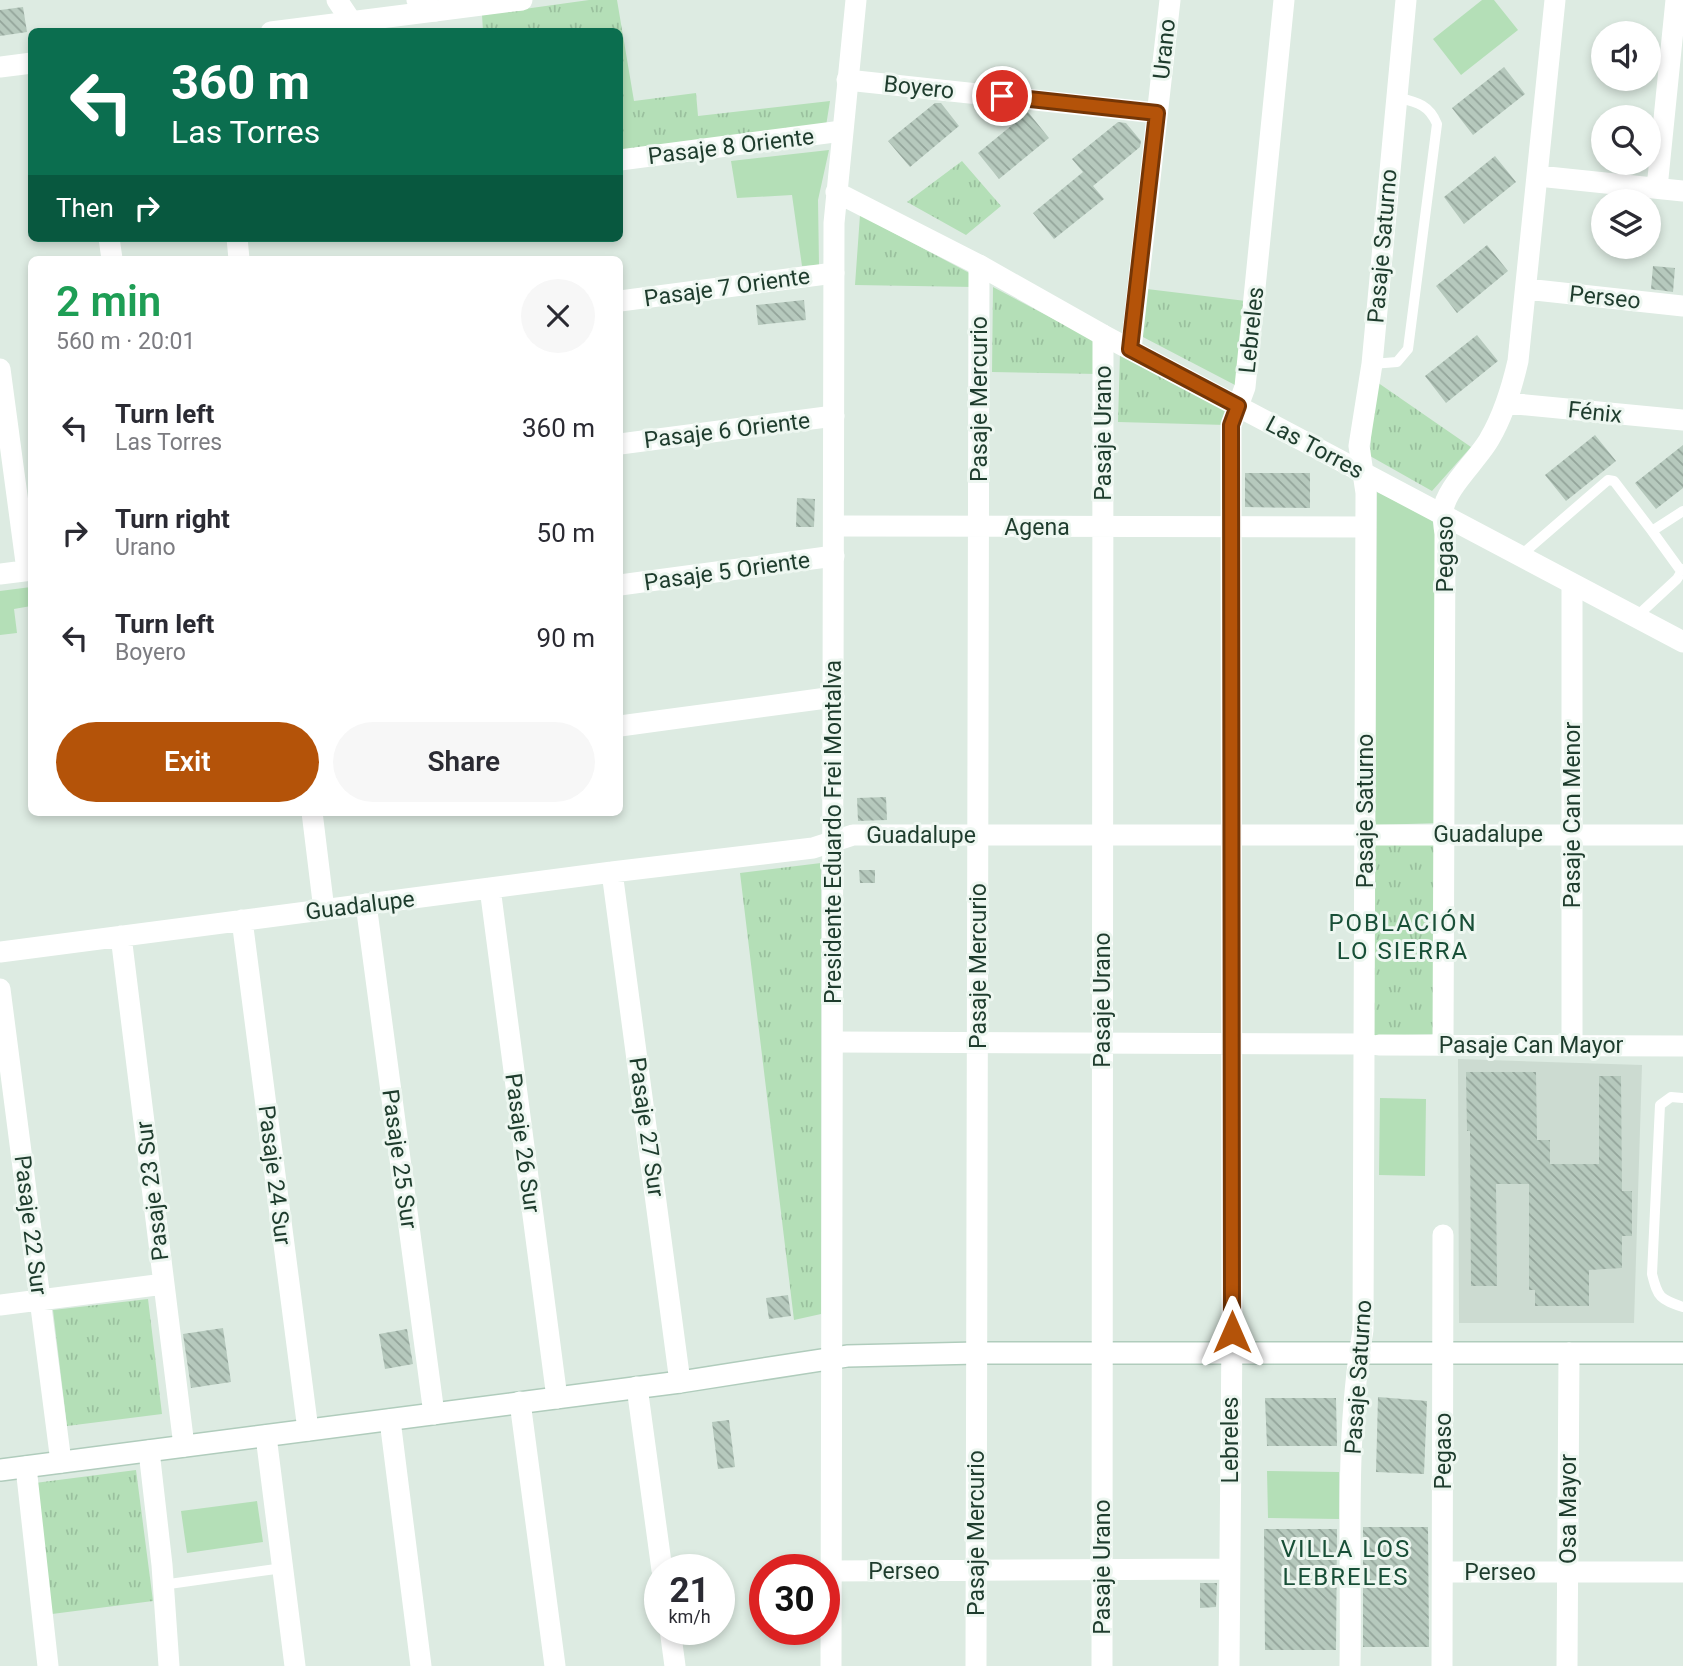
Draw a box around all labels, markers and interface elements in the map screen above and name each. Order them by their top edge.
street label: Urano [1148,18,1181,81]
map controls [1591,21,1661,259]
button: sound [1591,21,1661,91]
text: 360 m [171,54,310,111]
icon: left [56,56,147,147]
pin [972,66,1032,126]
street label: Boyero [882,70,956,105]
icon: arrive [983,77,1021,115]
button: search [1591,105,1661,175]
text: Las Torres [171,113,320,151]
street label: Pasaje 8 Oriente [646,123,816,170]
street label: Pasaje Saturno [1362,168,1403,324]
icon: right [128,189,166,227]
button: layers [1591,189,1661,259]
text: Then [56,193,114,223]
street label: Pasaje 7 Oriente [642,262,812,312]
text: 2 min [56,277,161,326]
button: close [521,279,595,353]
street label: Perseo [1568,280,1642,315]
street label: Lebreles [1234,285,1269,375]
street label: Pasaje Mercurio [966,316,993,482]
text: 560 m · 20:01 [56,328,195,355]
street label: Pasaje Urano [1090,365,1117,501]
street label: Fénix [1566,396,1623,429]
text: Turn left [115,399,214,429]
street label: Pasaje 6 Oriente [642,407,812,454]
icon: left [56,409,94,447]
street label: Las Torres [1261,410,1368,485]
text: 360 m [522,413,595,443]
text: Las Torres [115,429,222,456]
text: Turn right [115,504,230,534]
icon: right [56,514,94,552]
street label: Agena [1004,514,1070,541]
street label: Pegaso [1432,516,1459,592]
text: 50 m [537,518,595,548]
text: Urano [115,534,176,561]
street label: Pasaje 5 Oriente [642,546,812,596]
text: Turn left [115,609,214,639]
icon: left [56,619,94,657]
text: 90 m [537,623,595,653]
text: Boyero [115,639,186,666]
street label: Presidente Eduardo Frei Montalva [820,660,847,1004]
button: Exit [56,722,319,802]
button: Share [333,722,595,802]
street label: Pasaje Can Menor [1559,722,1586,908]
street label: Pasaje Saturno [1352,734,1379,888]
street label: Guadalupe [1433,821,1543,848]
street label: Guadalupe [866,822,976,849]
street label: Pasaje Mercurio [965,883,992,1049]
street label: Guadalupe [304,885,416,926]
district label: POBLACIÓN LO SIERRA [1328,909,1478,965]
street label: Pasaje Urano [1089,932,1116,1068]
street label: Pasaje Can Mayor [1439,1032,1624,1059]
street label: Pasaje 27 Sur [623,1056,670,1199]
street label: Pasaje 26 Sur [499,1072,546,1215]
street label: Pasaje 25 Sur [376,1088,423,1231]
street label: Pasaje 24 Sur [253,1104,296,1247]
street label: Pasaje 23 Sur [131,1119,174,1262]
street label: Pasaje 22 Sur [9,1154,52,1297]
position arrow [1195,1295,1269,1369]
street label: Pasaje Saturno [1340,1299,1377,1455]
street label: Lebreles [1217,1397,1244,1483]
street label: Pegaso [1430,1413,1457,1489]
street label: Pasaje Mercurio [963,1450,990,1616]
street label: Osa Mayor [1555,1454,1582,1564]
street label: Pasaje Urano [1089,1499,1116,1635]
district label: VILLA LOS LEBRELES [1281,1535,1411,1591]
speed limit sign: 30 [749,1554,840,1645]
street label: Perseo [868,1558,940,1585]
street label: Perseo [1464,1559,1536,1586]
text: 21 [669,1570,710,1611]
text: km/h [668,1606,711,1627]

